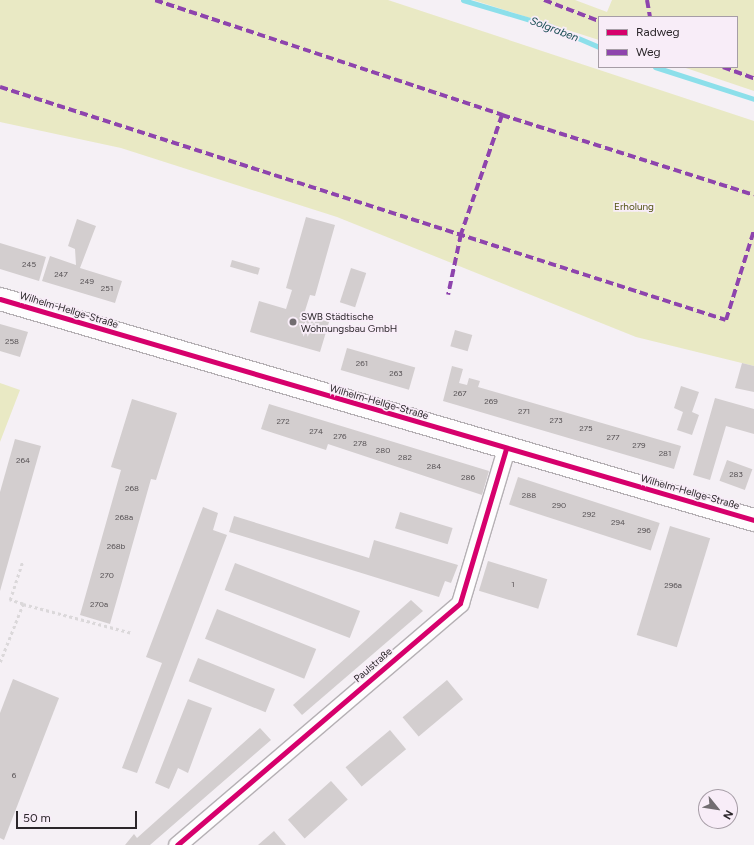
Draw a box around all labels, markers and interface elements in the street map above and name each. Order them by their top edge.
water label: Solgraben [528,15,580,45]
legend [598,16,738,68]
text: Radweg [636,25,680,39]
text: Weg [636,45,661,59]
park label: Erholung [614,201,654,213]
house number: 245 [22,260,36,270]
house number: 247 [54,270,68,280]
house number: 249 [80,277,94,287]
house number: 251 [101,284,113,294]
street label: Wilhelm-Hellge-Straße [18,289,120,331]
place label: SWB Städtische Wohnungsbau GmbH [301,310,397,334]
marker: SWB Städtische Wohnungsbau GmbH [288,317,298,327]
house number: 258 [5,337,19,347]
house number: 261 [356,359,368,369]
house number: 263 [389,369,403,379]
street label: Wilhelm-Hellge-Straße [328,382,430,422]
house number: 267 [453,389,467,399]
house number: 269 [484,397,498,407]
house number: 271 [518,407,530,417]
house number: 273 [549,416,563,426]
house number: 272 [276,417,290,427]
house number: 275 [579,424,593,434]
house number: 274 [309,427,323,437]
house number: 276 [333,432,347,442]
house number: 277 [606,433,620,443]
house number: 278 [353,439,367,449]
house number: 279 [632,441,646,451]
house number: 280 [376,446,390,456]
house number: 281 [659,449,671,459]
house number: 282 [398,453,412,463]
house number: 264 [16,456,30,466]
house number: 284 [427,462,441,472]
house number: 283 [729,470,743,480]
street label: Wilhelm-Hellge-Straße [639,472,741,512]
house number: 286 [461,473,475,483]
house number: 268 [125,484,139,494]
house number: 288 [522,491,536,501]
house number: 290 [552,501,566,511]
house number: 292 [582,510,596,520]
house number: 268a [115,513,133,523]
house number: 294 [611,518,625,528]
house number: 296 [637,526,651,536]
house number: 268b [107,542,125,552]
house number: 270 [100,571,114,581]
house number: 1 [511,580,515,590]
house number: 296a [664,581,682,591]
house number: 270a [90,600,108,610]
street label: Paulstraße [351,645,395,685]
house number: 6 [12,771,16,781]
north arrow [698,789,738,829]
scale bar [18,803,139,829]
text: N [720,808,736,822]
text: 50 m [23,811,51,825]

